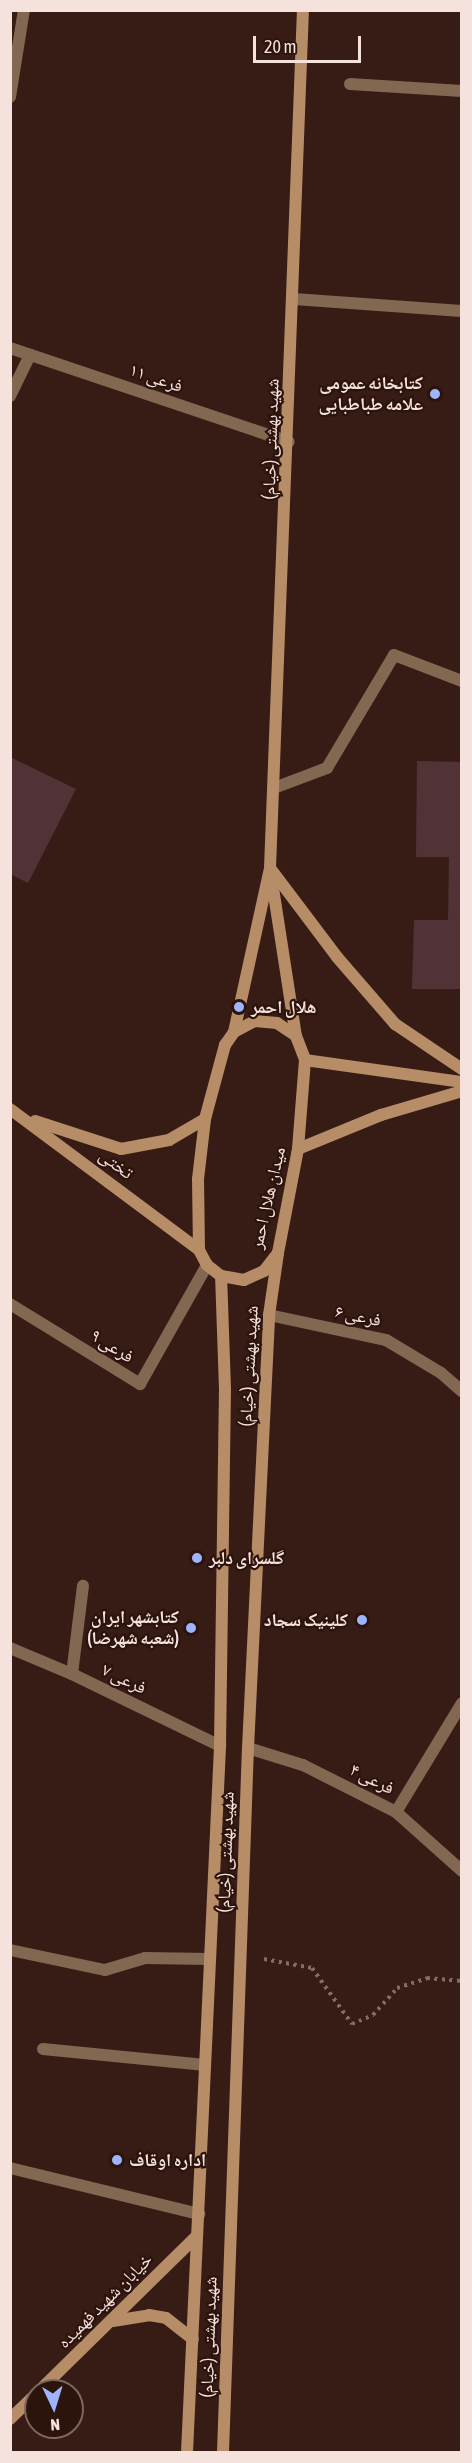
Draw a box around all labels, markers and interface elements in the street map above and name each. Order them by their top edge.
scale bar [256,24,364,62]
text: 20 m [264,36,296,57]
street label: فرعی ۱۱ [127,359,185,397]
place label: کتابخانه عمومی علامه طباطبایی [319,373,423,416]
street label: شهید بهشتی (خیام) [258,378,284,500]
marker: کتابخانه عمومی علامه طباطبایی [428,387,442,401]
place label: هلال احمر [251,996,316,1018]
marker: هلال احمر [232,1000,246,1014]
street label: تختی [95,1144,137,1184]
street label: میدان هلال احمر [246,1145,290,1251]
street label: فرعی ۶ [333,1301,383,1331]
street label: شهید بهشتی (خیام) [235,1305,263,1427]
street label: فرعی ۹ [86,1324,138,1368]
place label: گلسرای دلبر [209,1547,284,1569]
marker: گلسرای دلبر [190,1551,204,1565]
place label: کتابشهر ایران (شعبه شهرضا) [87,1607,179,1650]
place label: کلینیک سجاد [264,1609,348,1631]
marker: کلینیک سجاد [353,1611,371,1629]
marker: کتابشهر ایران (شعبه شهرضا) [184,1621,198,1635]
street label: فرعی ۷ [98,1659,150,1699]
street label: فرعی ۴ [346,1759,398,1799]
street label: شهید بهشتی (خیام) [213,1791,239,1913]
place label: اداره اوقاف [129,2149,206,2171]
marker: اداره اوقاف [110,2153,124,2167]
street label: خیابان شهید فهمیده [53,2249,157,2353]
street label: شهید بهشتی (خیام) [196,2276,222,2398]
north arrow [24,2379,84,2439]
text: N [50,2416,60,2434]

